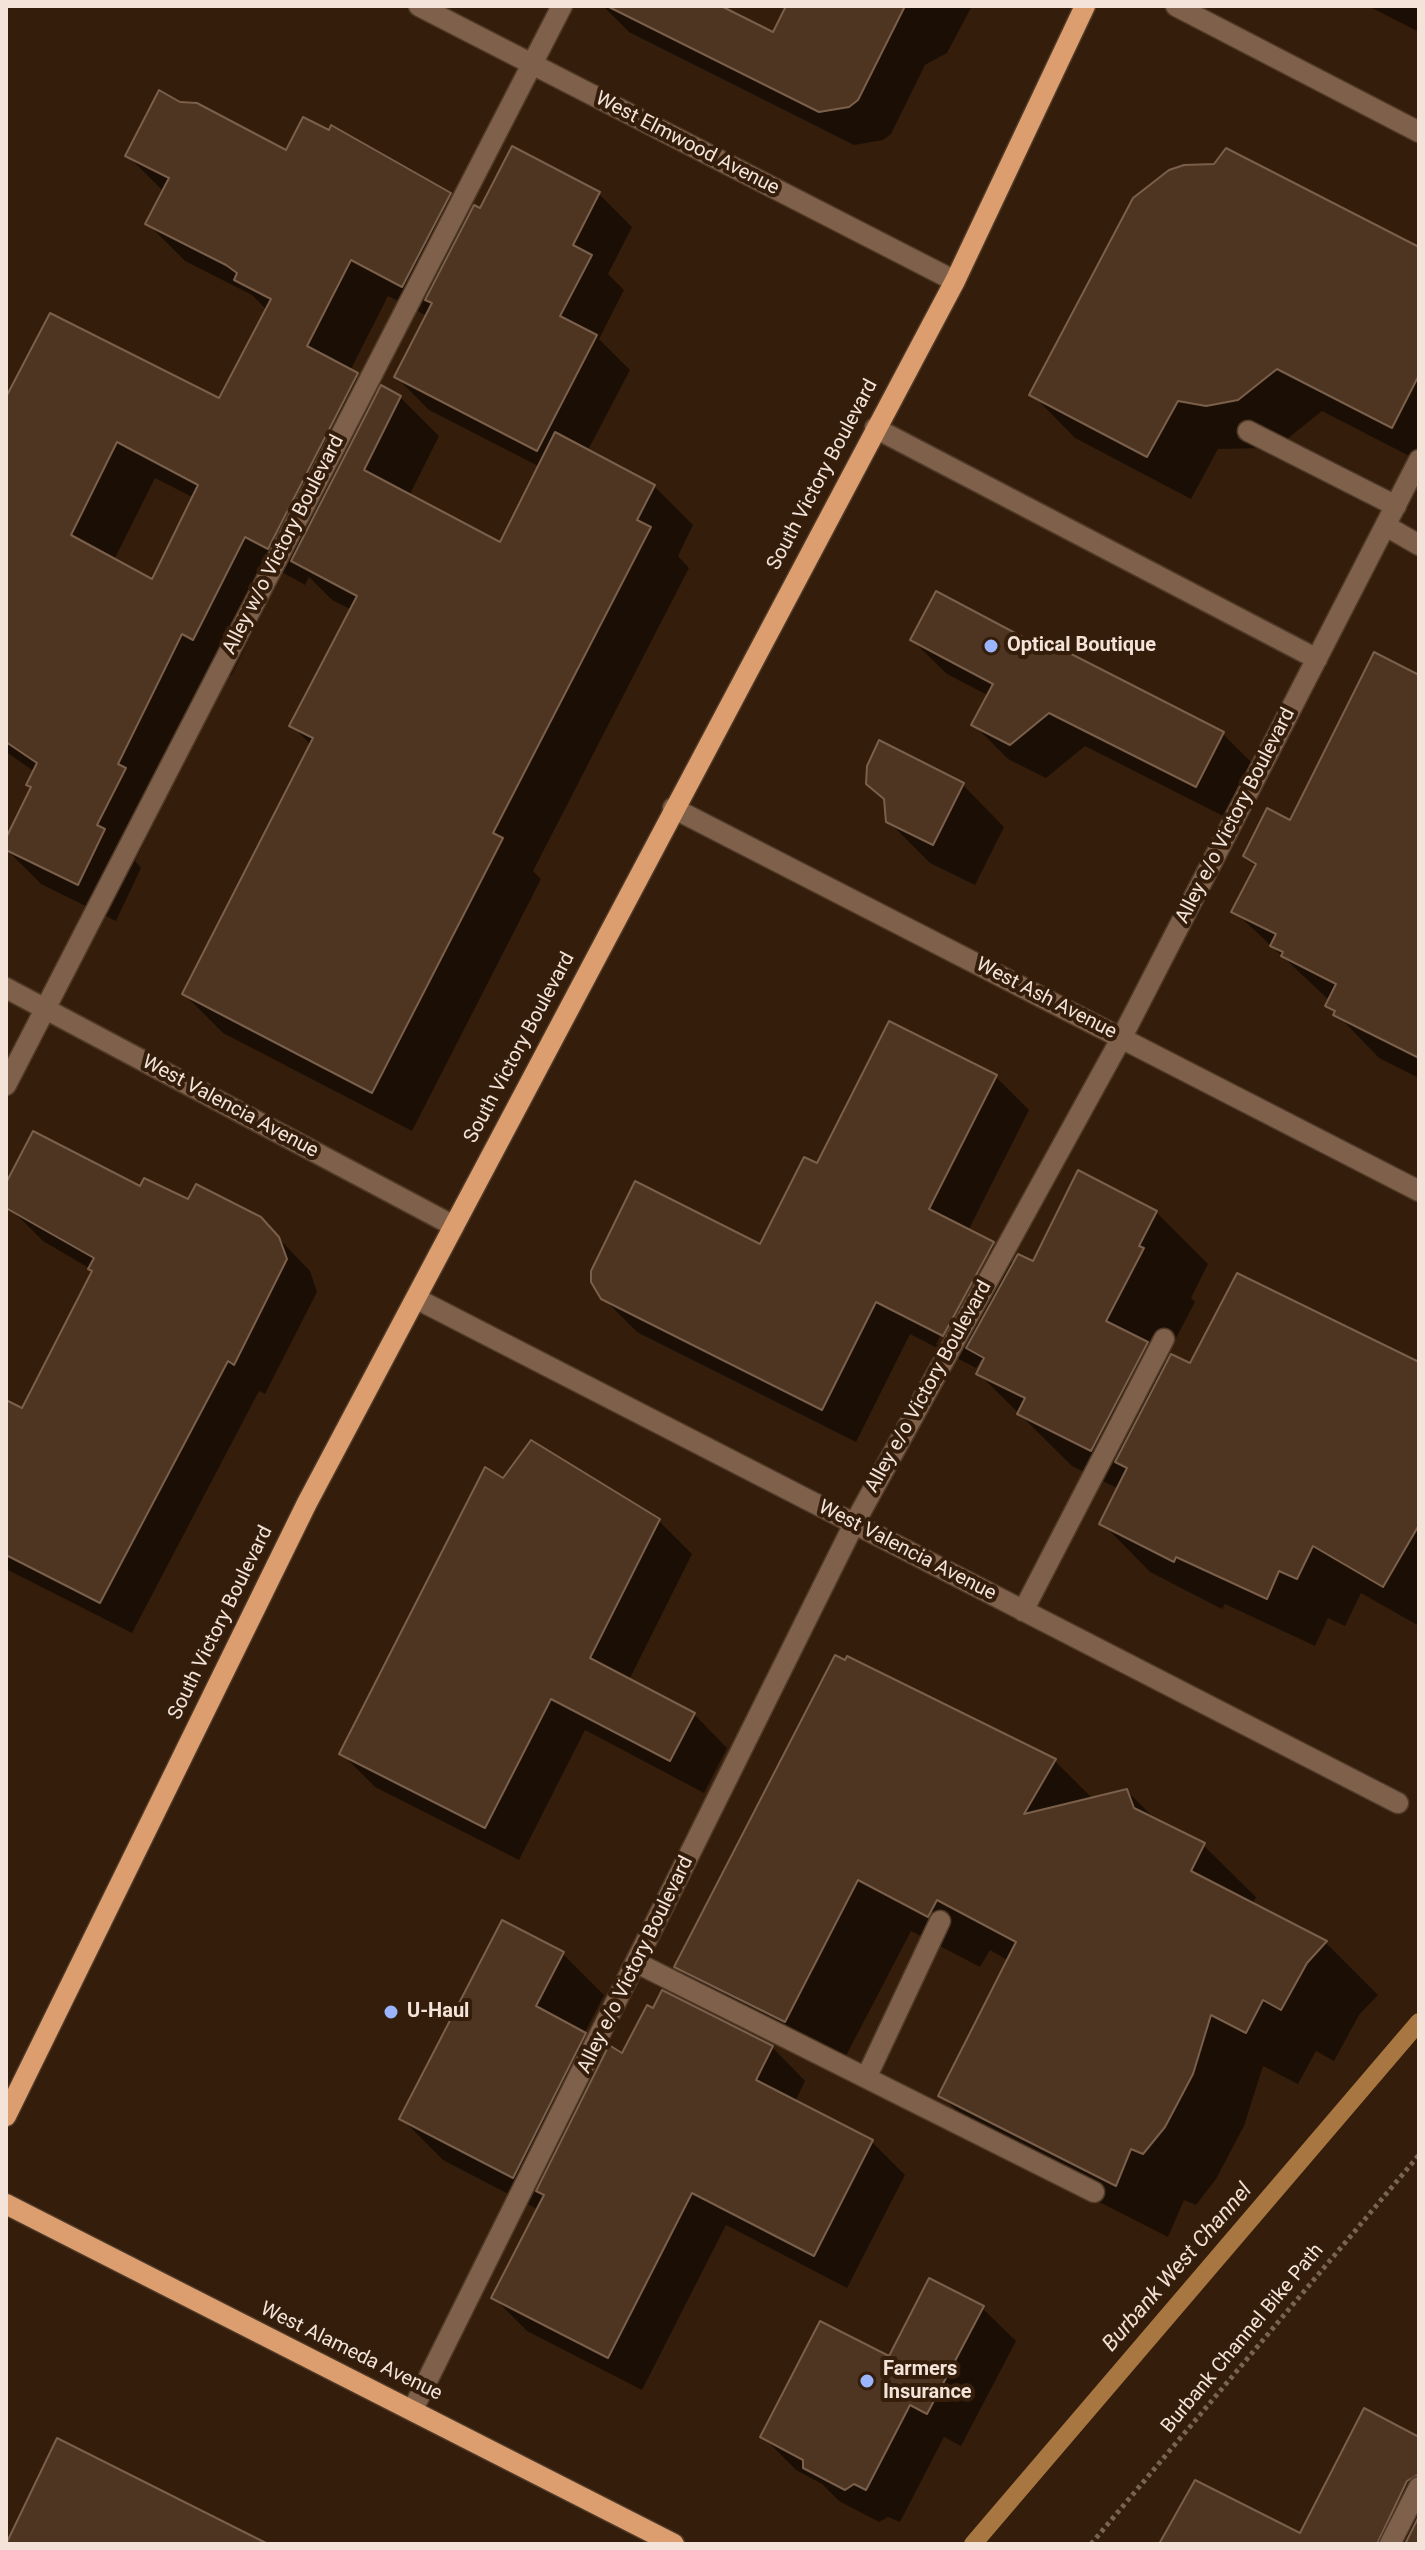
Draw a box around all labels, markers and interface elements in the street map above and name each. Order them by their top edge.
street label: West Elmwood Avenue [591,87,783,201]
street label: South Victory Boulevard [763,376,883,574]
street label: Alley w/o Victory Boulevard [218,431,350,659]
place label: Optical Boutique [1007,634,1156,658]
marker: Optical Boutique [982,637,1000,655]
street label: Alley e/o Victory Boulevard [1171,704,1301,928]
street label: South Victory Boulevard [460,949,580,1147]
street label: West Ash Avenue [972,953,1120,1045]
street label: West Valencia Avenue [138,1050,322,1164]
street label: Alley e/o Victory Boulevard [861,1277,997,1497]
street label: West Valencia Avenue [814,1496,1000,1606]
street label: South Victory Boulevard [164,1522,278,1724]
street label: Alley e/o Victory Boulevard [573,1853,699,2077]
place label: U-Haul [407,2000,469,2024]
marker: U-Haul [382,2003,400,2021]
water label: Burbank West Channel [1098,2178,1258,2358]
street label: Burbank Channel Bike Path [1157,2239,1329,2439]
street label: West Alameda Avenue [256,2298,446,2406]
place label: Farmers Insurance [883,2358,972,2405]
marker: Farmers Insurance [858,2372,876,2390]

